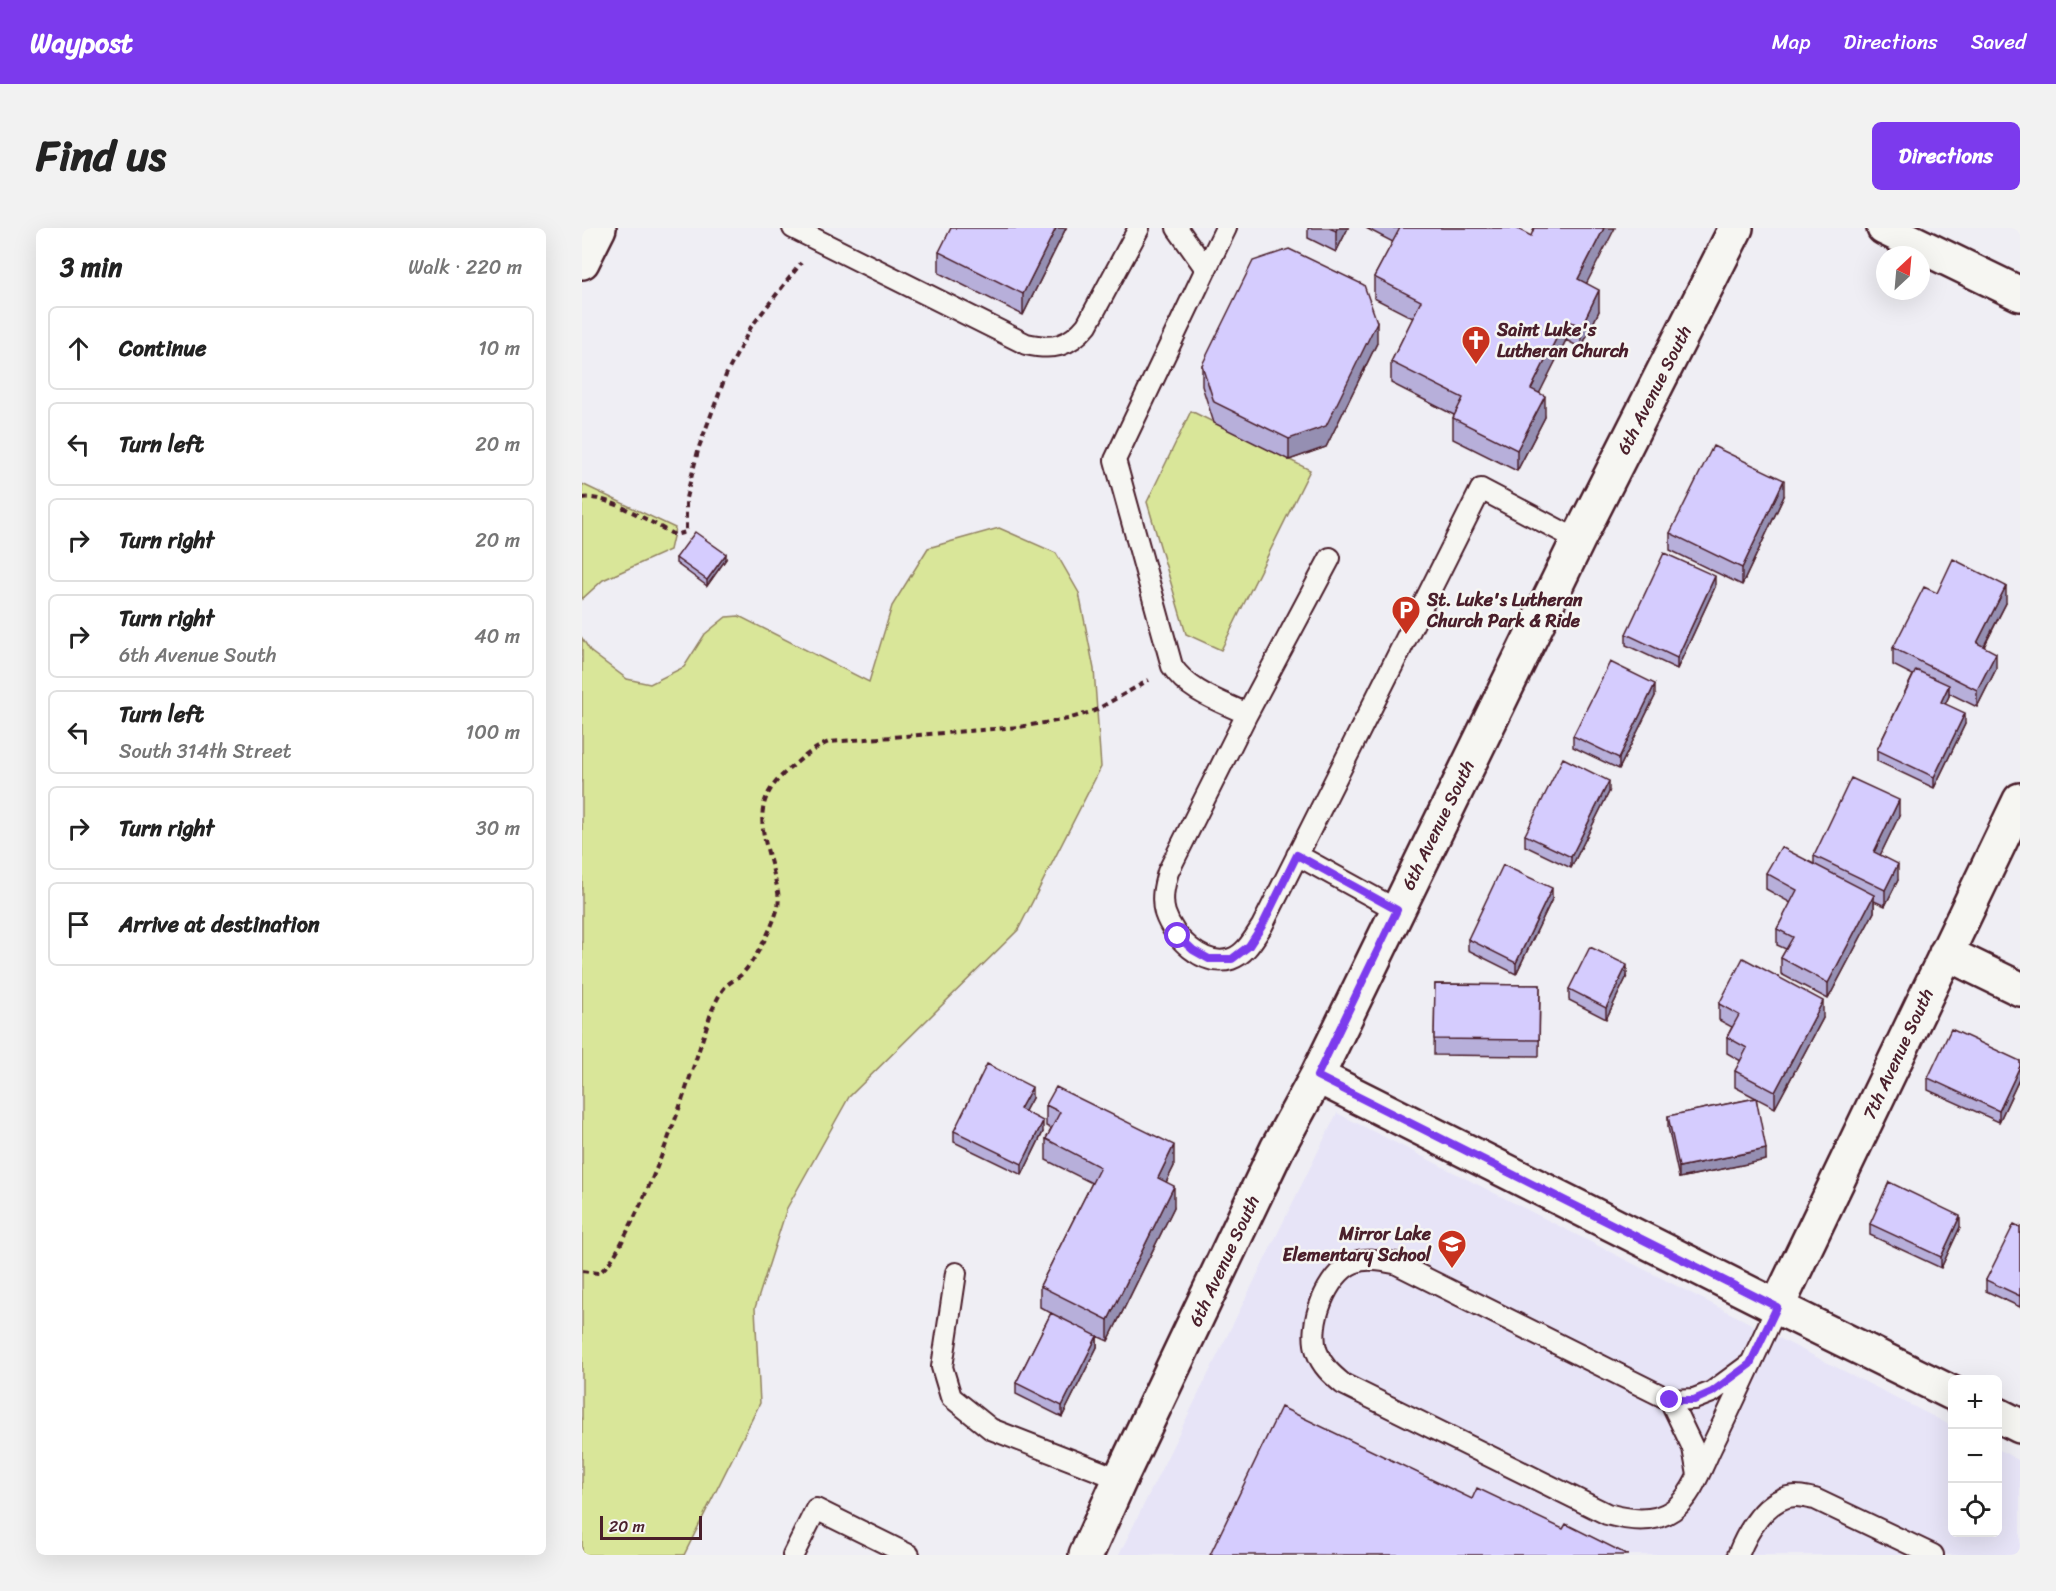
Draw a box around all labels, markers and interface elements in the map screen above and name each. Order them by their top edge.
text: Waypost [30,18,133,67]
text: Map [1772,23,1810,61]
text: Directions [1843,23,1938,61]
text: Saved [1971,23,2026,61]
text: Find us [36,119,166,193]
button: Directions [1872,122,2020,190]
text: 3 min [60,244,122,290]
north arrow [1876,246,1930,300]
text: Walk · 220 m [408,250,522,285]
place label: Saint Luke's Lutheran Church [1496,314,1629,367]
street label: 6th Avenue South [1608,320,1700,460]
church icon: Saint Luke's Lutheran Church [1460,324,1492,366]
text: Continue [119,329,207,368]
text: 10 m [478,331,520,366]
icon: ahead [62,332,95,365]
text: Turn left [119,425,204,464]
text: 20 m [475,427,520,462]
icon: left [62,428,95,461]
text: Turn right [119,521,214,560]
text: 20 m [475,523,520,558]
icon: right [62,524,95,557]
place label: St. Luke's Lutheran Church Park & Ride [1426,584,1583,637]
parking icon: St. Luke's Lutheran Church Park & Ride [1390,594,1422,636]
text: Turn right [119,599,214,638]
text: 40 m [474,619,520,654]
icon: right [62,620,95,653]
text: 6th Avenue South [119,638,276,673]
text: Turn left [119,695,204,734]
text: 100 m [466,715,520,750]
icon: left [62,716,95,749]
text: South 314th Street [119,734,291,769]
street label: 6th Avenue South [1393,754,1483,896]
text: Turn right [119,809,214,848]
text: 30 m [476,811,520,846]
icon: right [62,812,95,845]
text: Arrive at destination [119,905,320,944]
icon: arrive [62,908,95,941]
route start [1164,922,1190,948]
street label: 7th Avenue South [1854,983,1942,1125]
street label: 6th Avenue South [1180,1190,1268,1332]
place label: Mirror Lake Elementary School [1282,1218,1432,1271]
school or university icon: Mirror Lake Elementary School [1436,1228,1468,1270]
map controls [1948,1375,2002,1537]
button: + [1948,1375,2002,1429]
route end [1656,1386,1682,1412]
button: − [1948,1429,2002,1483]
button: locate [1948,1483,2002,1537]
text: 20 m [609,1512,645,1541]
scale bar [600,1513,702,1540]

